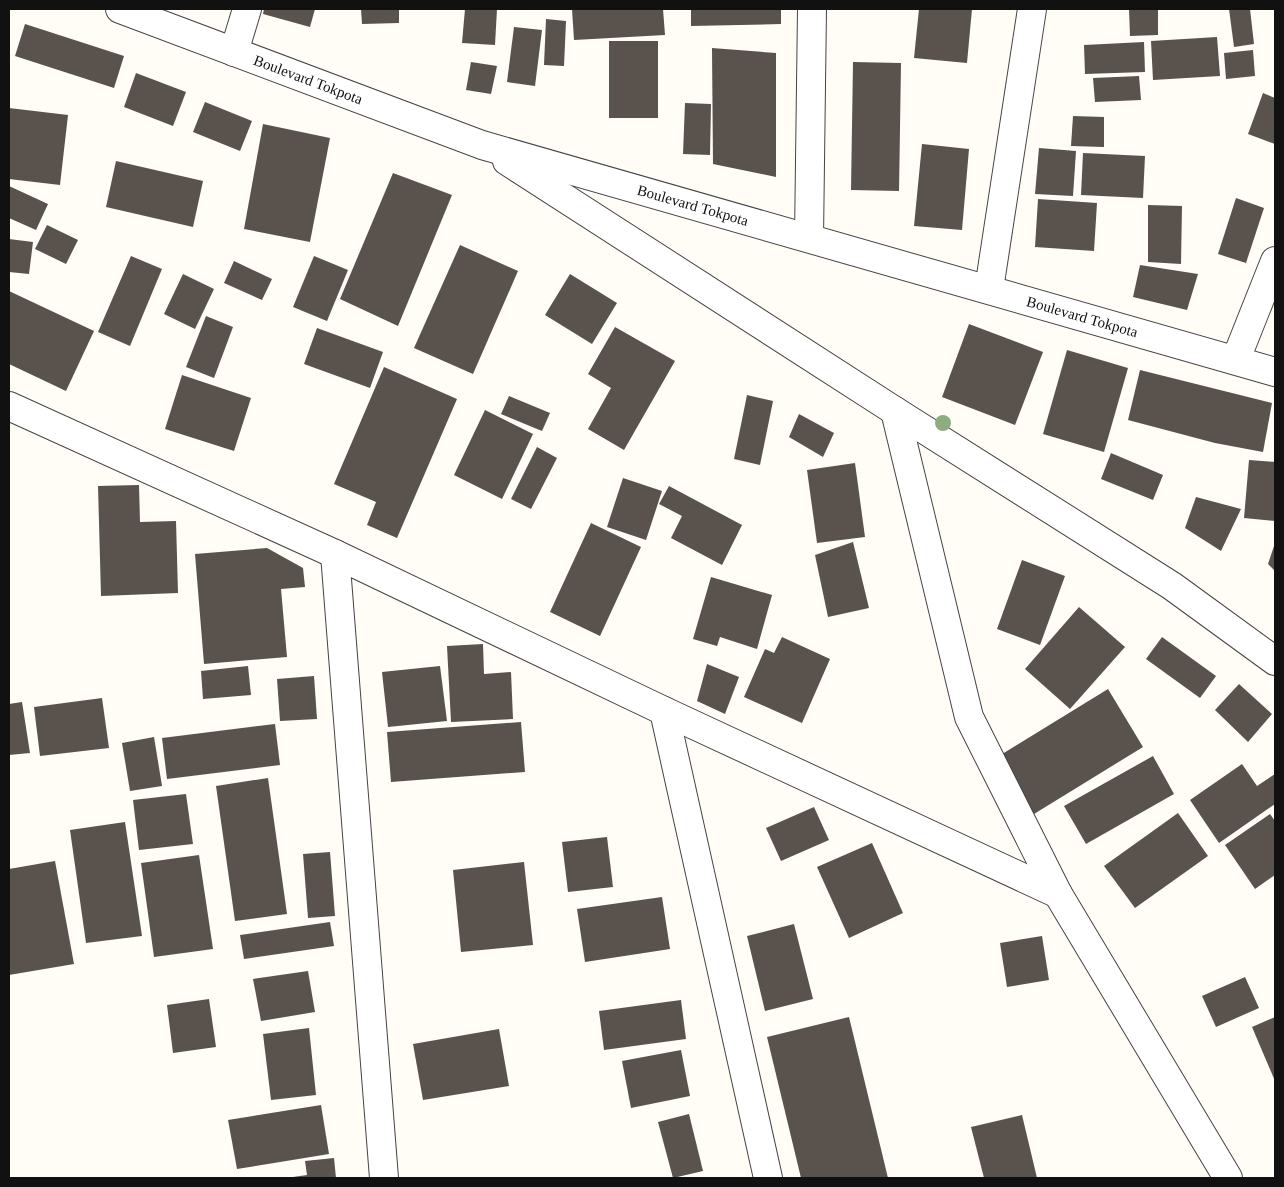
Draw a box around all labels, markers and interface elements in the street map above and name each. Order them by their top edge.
street label: Boulevard Tokpota [252,52,365,108]
street label: Boulevard Tokpota [635,182,751,229]
street label: Boulevard Tokpota [1025,293,1140,340]

